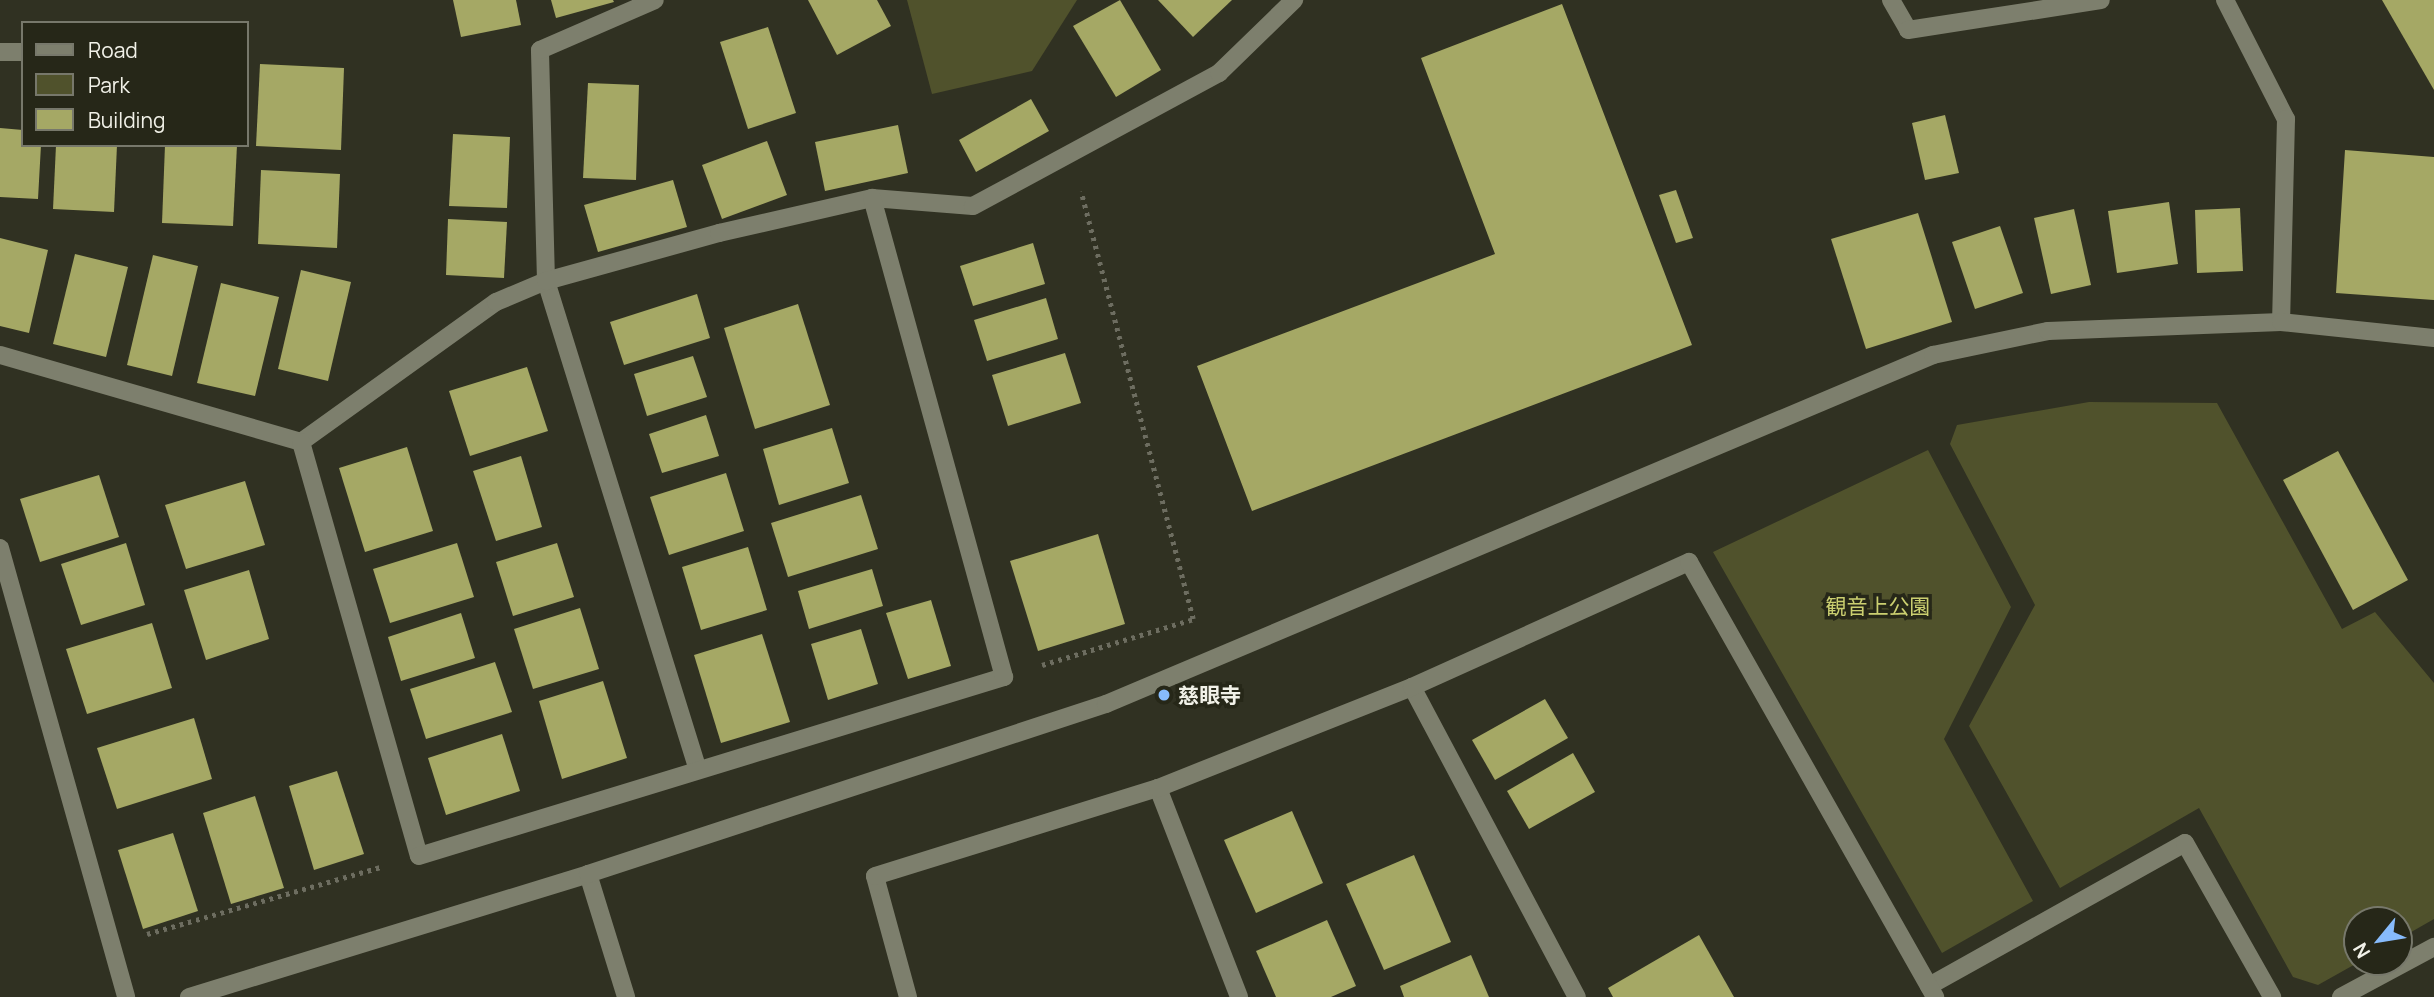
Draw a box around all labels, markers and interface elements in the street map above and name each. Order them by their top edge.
legend [21,21,248,147]
text: Road [88,36,138,64]
text: Park [88,71,130,99]
text: Building [88,106,165,134]
park label: 観音上公園 [1826,593,1930,619]
place label: 慈眼寺 [1178,682,1241,708]
marker: 慈眼寺 [1156,687,1172,703]
north arrow [2343,906,2413,976]
text: N [2347,938,2376,963]

